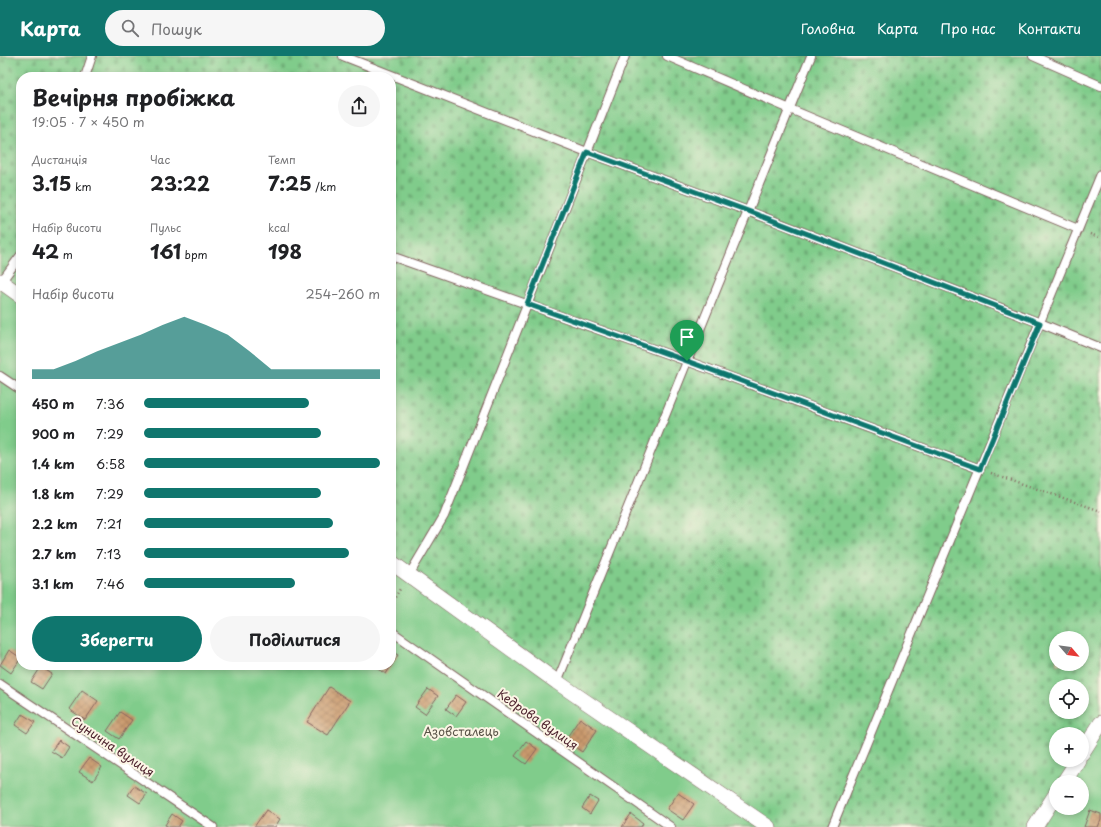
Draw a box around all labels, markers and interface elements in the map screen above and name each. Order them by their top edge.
search box [105,10,385,46]
text: Карта [20,14,81,42]
icon: search [119,17,141,39]
text: Пошук [151,17,202,40]
text: Головна [801,18,855,39]
text: Карта [877,18,918,39]
text: Про нас [940,18,996,39]
text: Контакти [1018,18,1081,39]
text: Вечірня пробіжка [32,80,235,113]
button: share [338,85,380,127]
text: 19:05 · 7 × 450 m [32,112,144,131]
text: Дистанція [32,151,87,168]
text: Час [150,151,170,168]
text: Темп [268,151,296,168]
text: 3.15 [32,168,71,198]
text: 23:22 [150,168,210,198]
text: 7:25 [268,168,312,198]
text: km [71,178,92,195]
text: /km [312,178,336,195]
text: Набір висоти [32,219,102,236]
text: Пульс [150,219,181,236]
text: kcal [268,219,290,236]
text: 42 [32,236,59,266]
text: 161 [150,236,181,266]
text: 198 [268,236,302,266]
text: m [59,246,73,263]
text: bpm [181,246,208,263]
text: Набір висоти [32,284,114,303]
text: 254–260 m [305,284,380,303]
pin [670,320,704,361]
icon: arrive [676,326,698,348]
text: 450 m [32,394,74,413]
text: 7:36 [96,394,125,413]
text: 900 m [32,424,75,443]
text: 7:29 [96,424,123,443]
text: 1.4 km [32,454,75,473]
text: 6:58 [96,454,125,473]
text: 1.8 km [32,484,74,503]
text: 7:29 [96,484,123,503]
text: 2.2 km [32,514,78,533]
text: 7:21 [96,514,122,533]
text: 2.7 km [32,544,76,563]
text: 7:13 [96,544,121,563]
text: 3.1 km [32,574,74,593]
text: 7:46 [96,574,125,593]
button: Зберегти [32,616,202,662]
button: Поділитися [210,616,380,662]
north arrow [1049,631,1089,671]
map controls [1049,631,1089,815]
button: locate [1049,679,1089,719]
street label: Кедрова вулиця [494,684,582,754]
street label: Сунична вулиця [68,711,158,781]
park label: Азовсталець [423,722,499,740]
button: + [1049,727,1089,767]
button: − [1049,775,1089,815]

